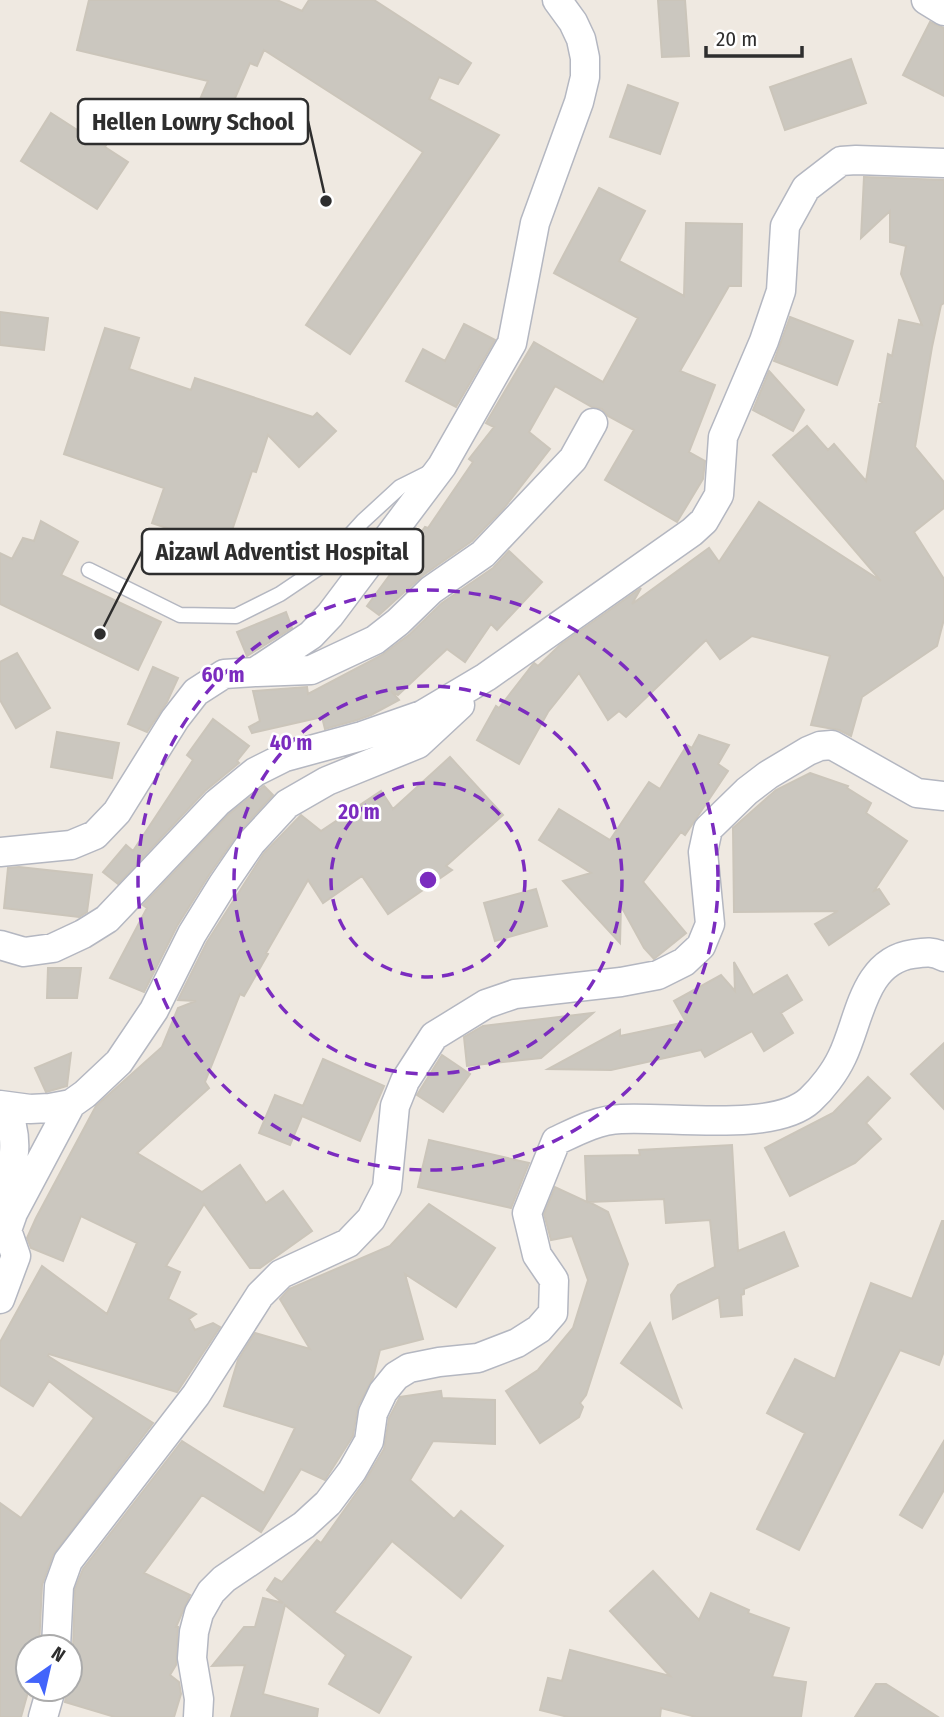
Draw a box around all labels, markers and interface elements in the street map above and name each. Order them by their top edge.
scale bar [706,14,802,58]
text: 20 m [716,26,757,52]
callout: Hellen Lowry School [78,99,308,144]
text: Hellen Lowry School [92,108,295,136]
callout: Aizawl Adventist Hospital [142,529,423,574]
text: Aizawl Adventist Hospital [155,538,409,566]
text: 60 m [202,662,244,688]
text: 40 m [270,730,312,756]
text: 20 m [337,799,380,825]
centre of rings [416,868,440,892]
north arrow [14,1633,84,1703]
text: N [47,1642,69,1667]

